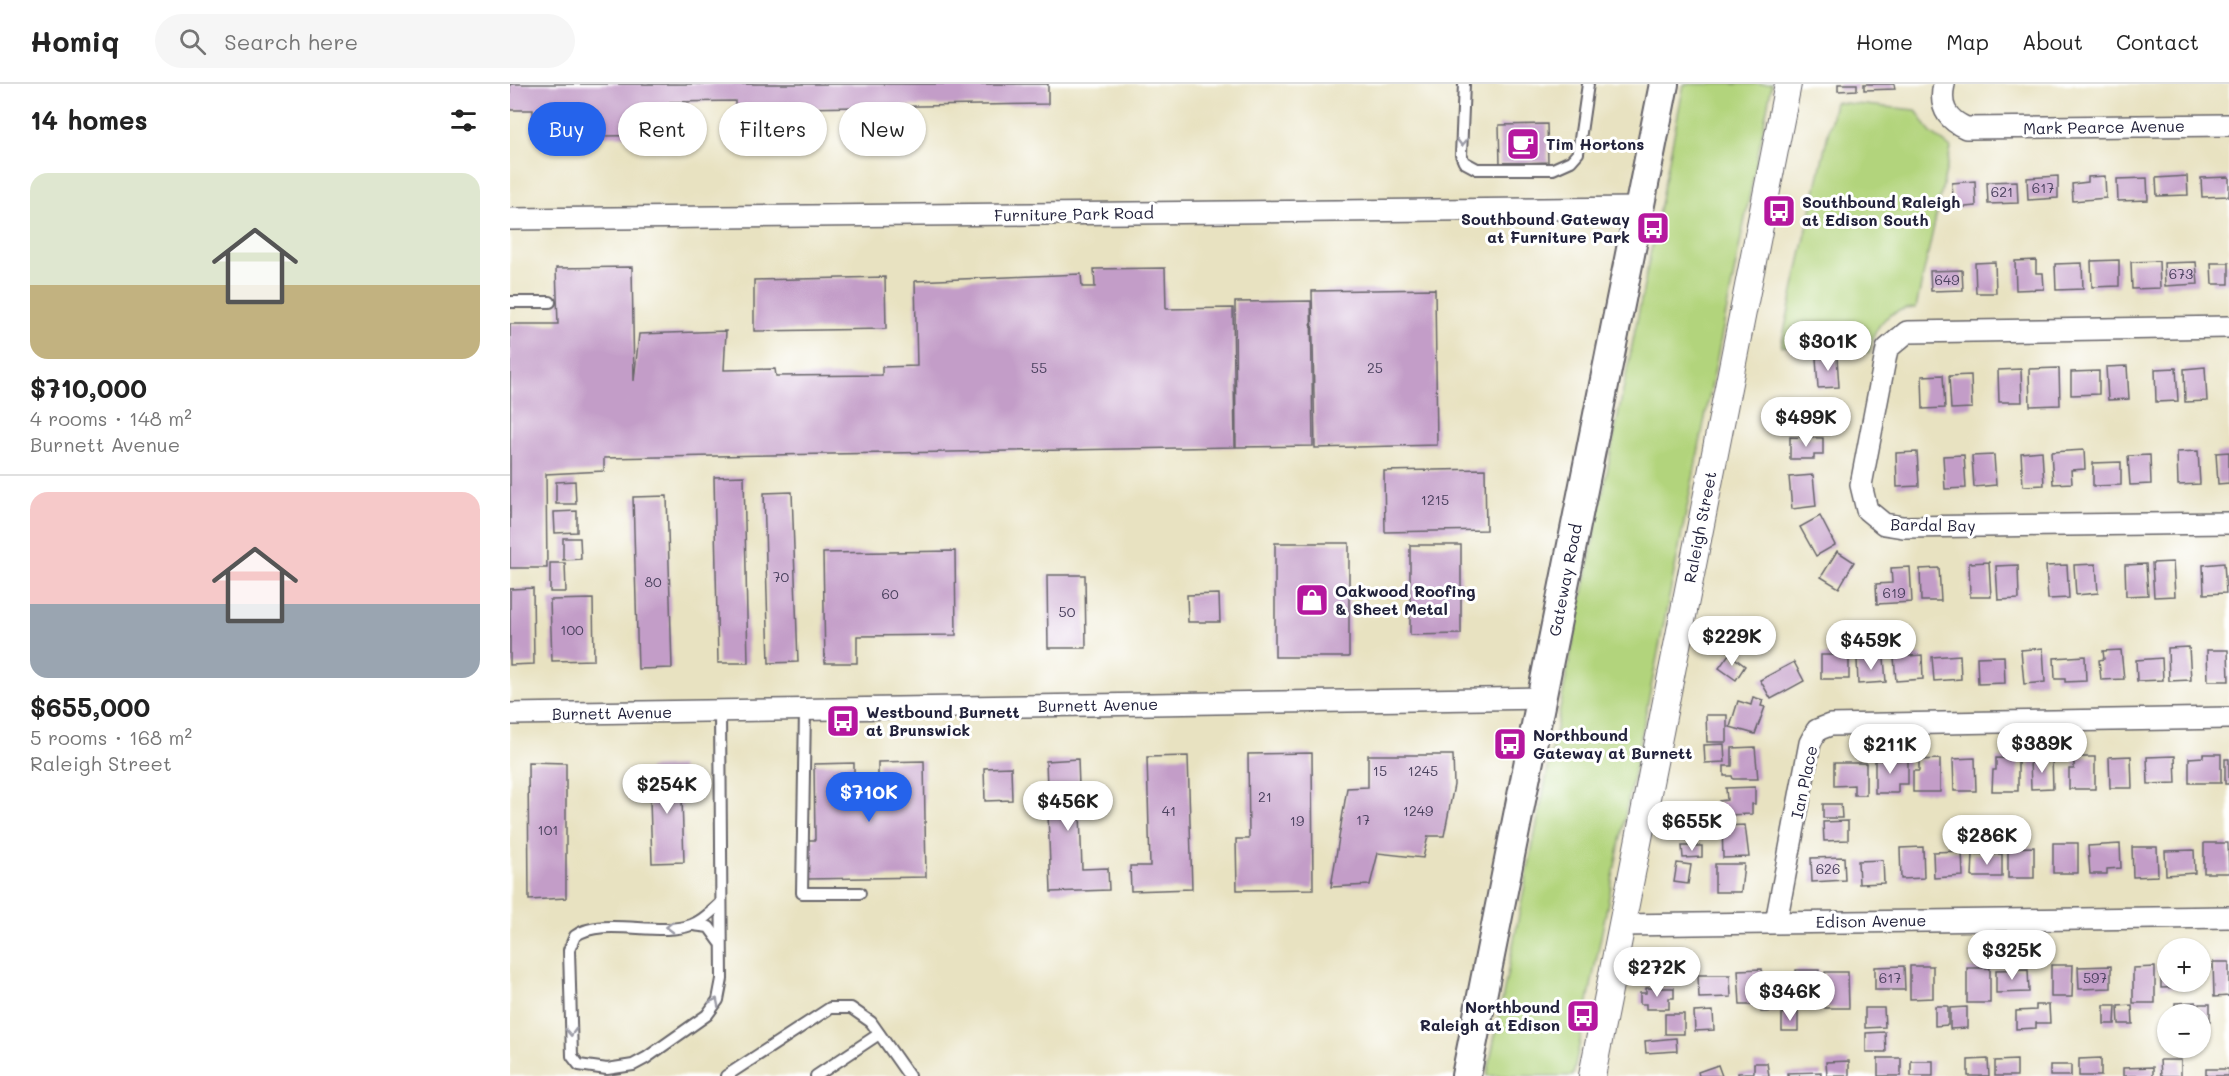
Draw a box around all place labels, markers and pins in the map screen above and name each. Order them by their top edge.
cafe icon: Tim Hortons [1505,126,1541,162]
place label: Tim Hortons [1546,133,1644,154]
place label: Southbound Raleigh at Edison South [1802,191,1960,230]
bus stop icon: Southbound Raleigh at Edison South [1761,193,1797,229]
place label: Southbound Gateway at Furniture Park [1461,208,1630,247]
bus stop icon: Southbound Gateway at Furniture Park [1635,210,1671,246]
pin: $301K [1786,321,1870,372]
pin: $499K [1764,397,1848,448]
place label: Oakwood Roofing & Sheet Metal [1335,580,1476,619]
shop icon: Oakwood Roofing & Sheet Metal [1294,582,1330,618]
pin: $229K [1690,616,1774,667]
pin: $459K [1829,620,1913,671]
place label: Westbound Burnett at Brunswick [866,701,1020,740]
bus stop icon: Westbound Burnett at Brunswick [825,703,861,739]
pin: $389K [2000,723,2084,774]
place label: Northbound Gateway at Burnett [1533,724,1692,763]
pin: $211K [1848,724,1932,775]
bus stop icon: Northbound Gateway at Burnett [1492,726,1528,762]
pin: $254K [625,764,709,815]
pin: $710K [827,772,911,823]
pin: $456K [1026,781,1110,832]
pin: $655K [1650,801,1734,852]
pin: $286K [1945,815,2029,866]
pin: $325K [1970,930,2054,981]
pin: $272K [1615,947,1699,998]
pin: $346K [1748,971,1832,1022]
place label: Northbound Raleigh at Edison [1420,996,1560,1035]
bus stop icon: Northbound Raleigh at Edison [1565,998,1601,1034]

